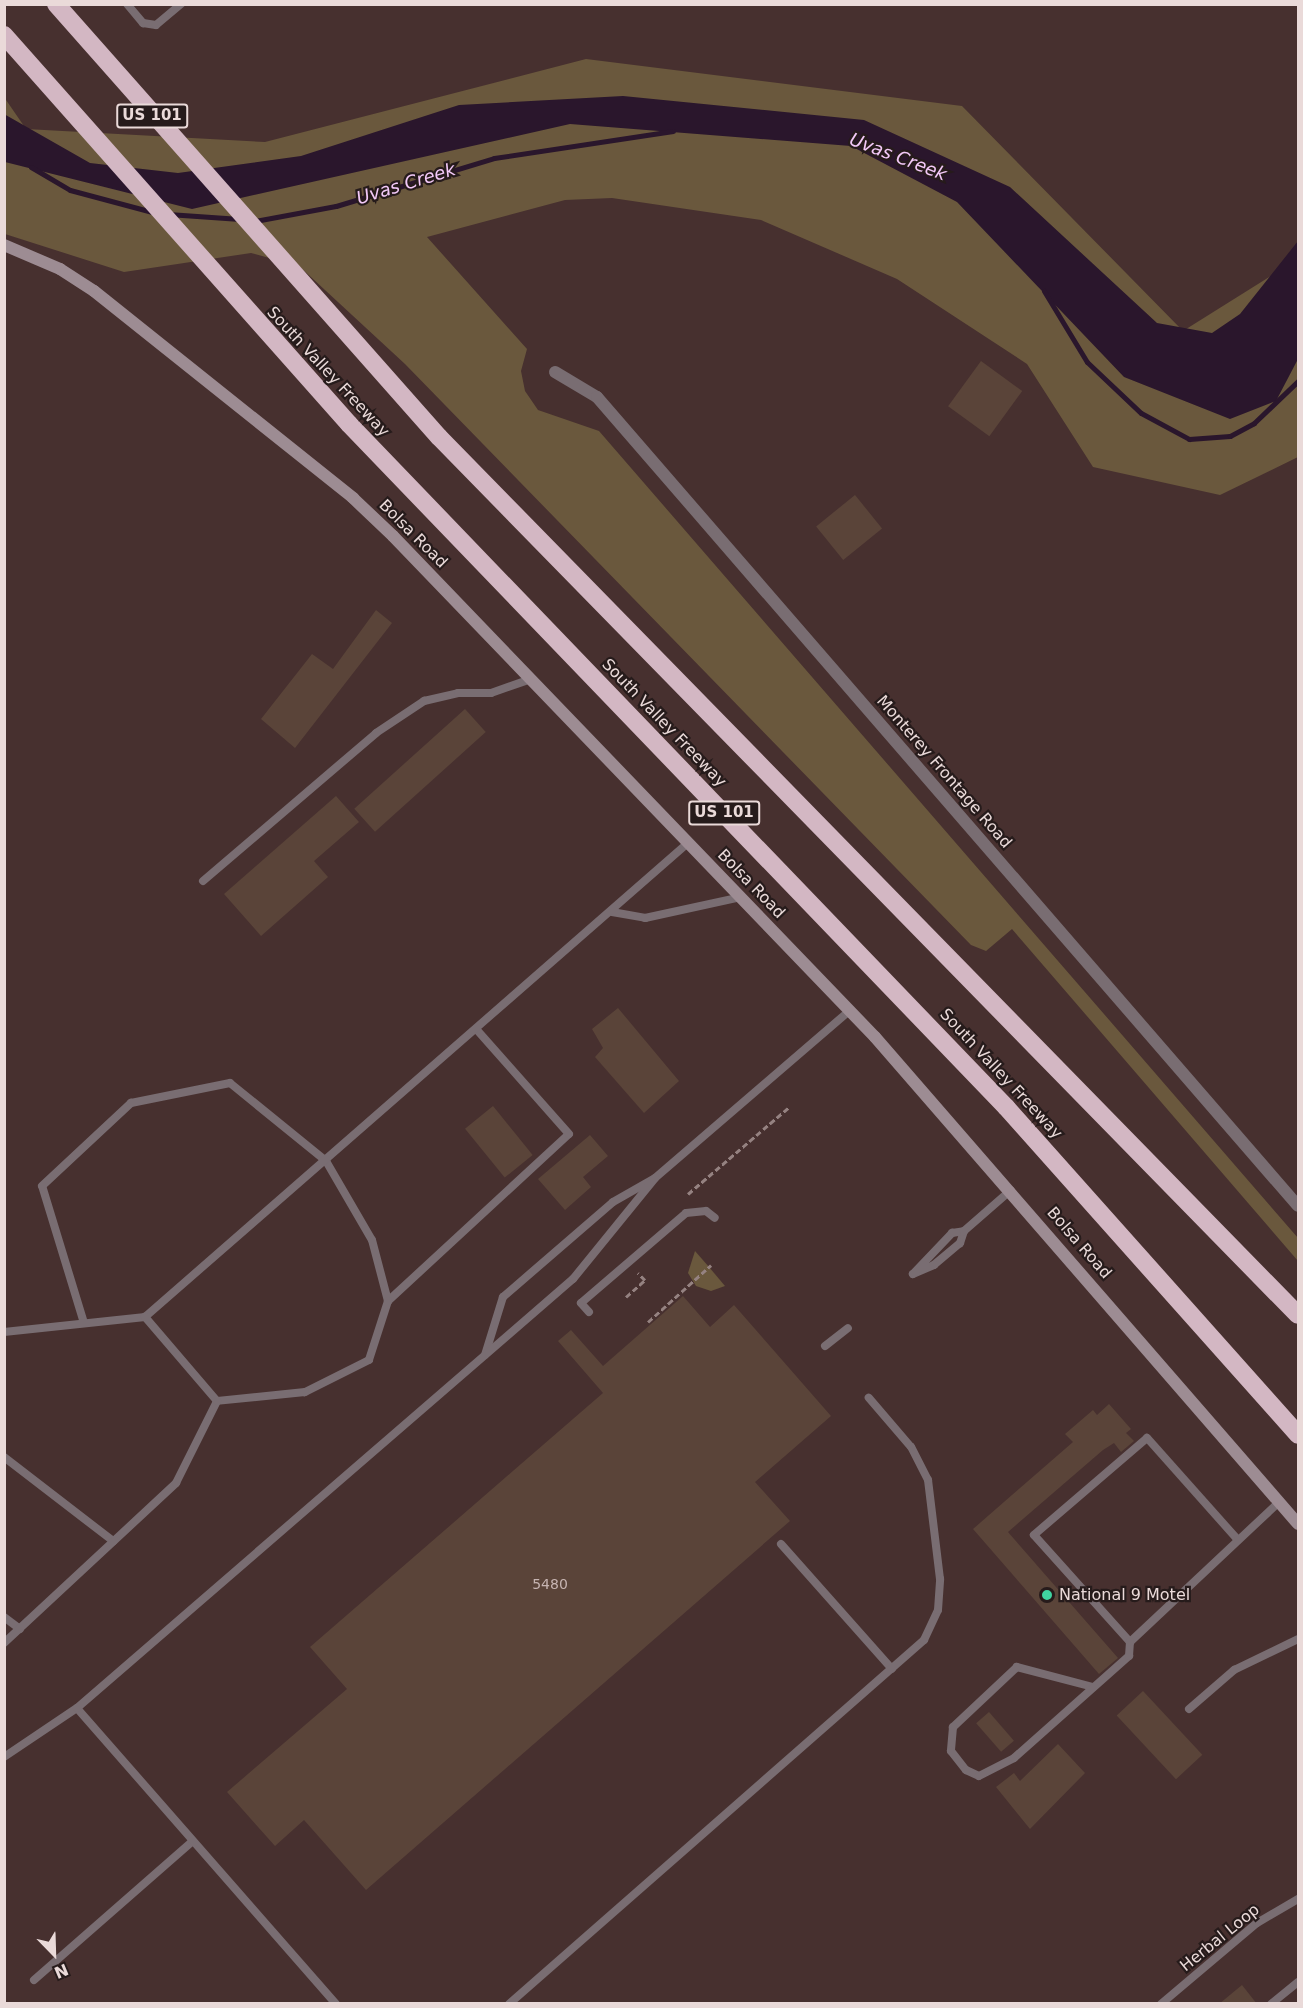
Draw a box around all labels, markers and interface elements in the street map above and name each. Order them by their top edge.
road number: US 101 [116,104,188,128]
water label: Uvas Creek [846,129,950,185]
water label: Uvas Creek [354,159,458,209]
street label: South Valley Freeway [263,303,393,441]
street label: Bolsa Road [375,496,451,572]
street label: South Valley Freeway [598,655,730,791]
street label: Monterey Frontage Road [872,692,1016,852]
road number: US 101 [688,801,760,825]
street label: Bolsa Road [713,845,789,923]
street label: South Valley Freeway [936,1005,1066,1143]
street label: Bolsa Road [1043,1203,1115,1283]
house number: 5480 [532,1576,568,1592]
place label: National 9 Motel [1059,1585,1190,1605]
marker: National 9 Motel [1040,1588,1054,1602]
street label: Herbal Loop [1177,1900,1263,1976]
north arrow [24,1924,84,1984]
text: N [51,1960,71,1982]

